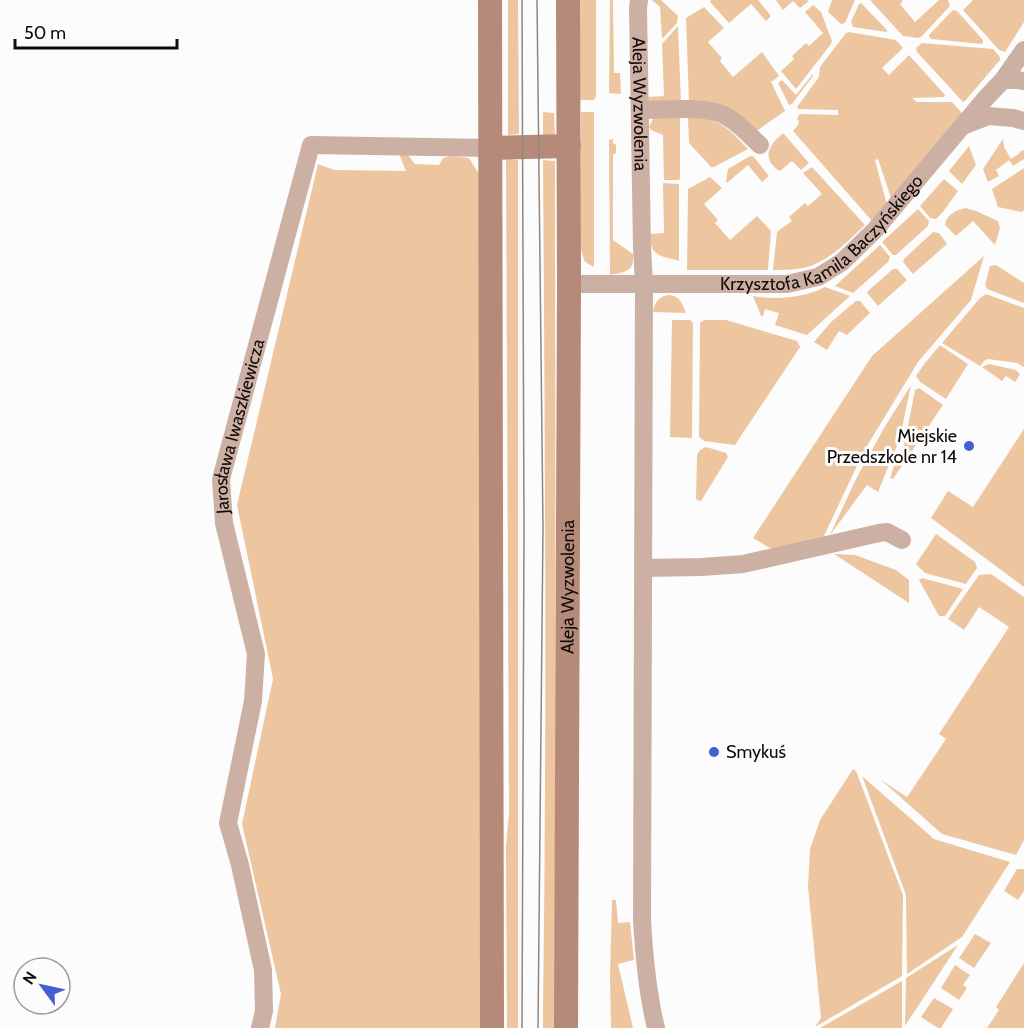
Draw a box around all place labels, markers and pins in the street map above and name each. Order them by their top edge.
place label: Miejskie Przedszkole nr 14 [827,425,957,468]
marker: Miejskie Przedszkole nr 14 [962,439,976,453]
place label: Smykuś [726,741,786,763]
marker: Smykuś [707,745,721,759]

